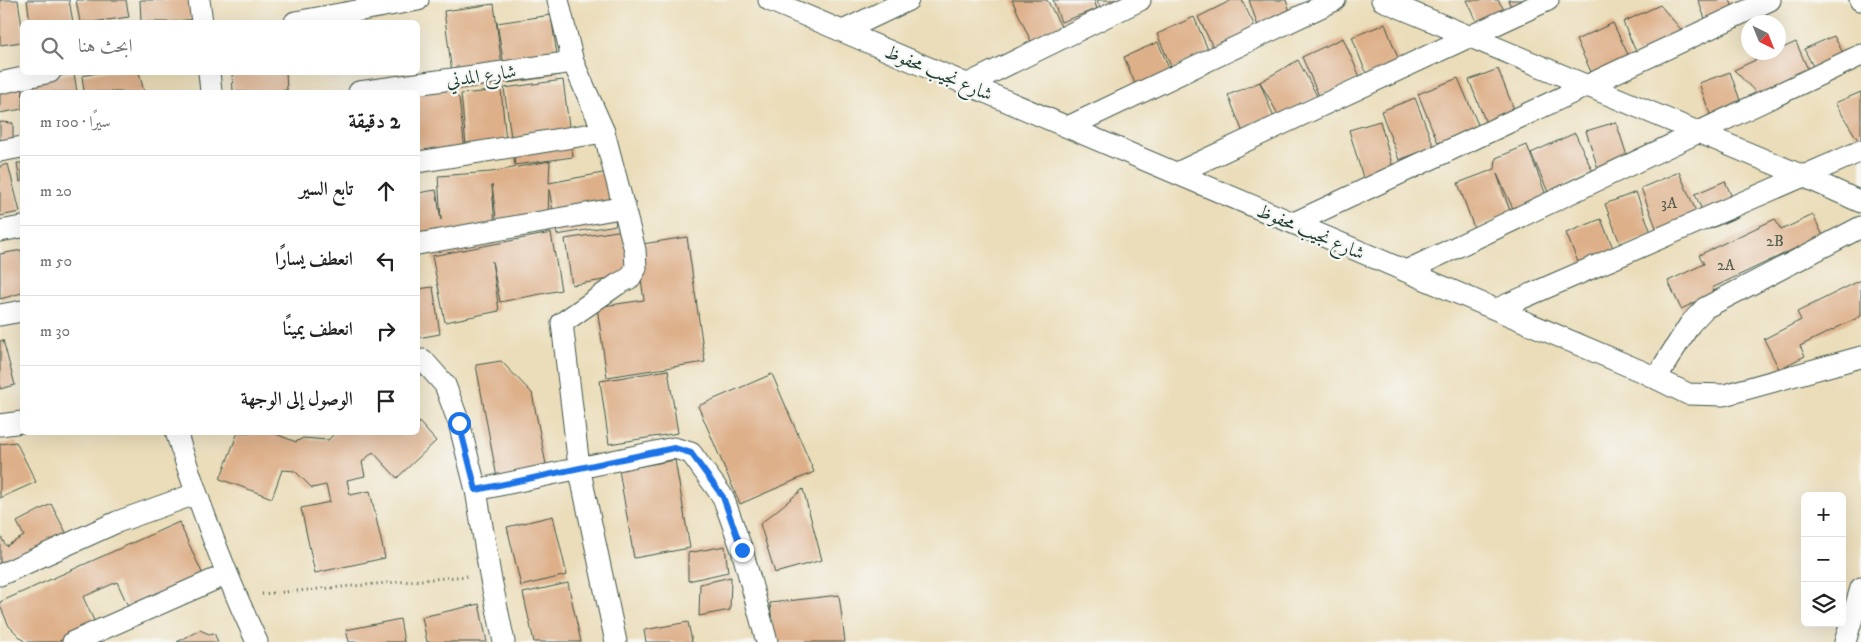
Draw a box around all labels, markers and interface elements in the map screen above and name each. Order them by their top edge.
north arrow [1741,15,1786,60]
search box [20,20,420,75]
icon: search [38,34,66,62]
text: ابحث هنا [78,35,133,58]
street label: شارع نجيب محفوظ [880,40,996,109]
street label: شارع المدني [445,60,518,96]
text: 2 دقيقة [349,109,400,135]
text: سيرًا · 100 m [40,112,111,132]
icon: ahead [372,177,400,205]
text: تابع السير [299,178,353,201]
text: 20 m [40,181,72,201]
house number: 3A [1661,193,1678,213]
street label: شارع نجيب محفوظ [1252,199,1368,268]
house number: 2B [1766,231,1784,251]
icon: left [372,247,400,275]
text: انعطف يسارًا [275,248,353,271]
text: 50 m [40,251,72,271]
house number: 2A [1717,255,1736,275]
icon: right [372,317,400,345]
text: انعطف يمينًا [283,318,353,341]
text: 30 m [40,321,70,341]
icon: arrive [372,387,400,415]
text: الوصول إلى الوجهة [241,388,353,411]
route start [448,412,471,435]
map controls [1801,492,1846,627]
button: + [1801,492,1846,537]
button: − [1801,537,1846,582]
route end [731,539,754,562]
button: layers [1801,582,1846,627]

